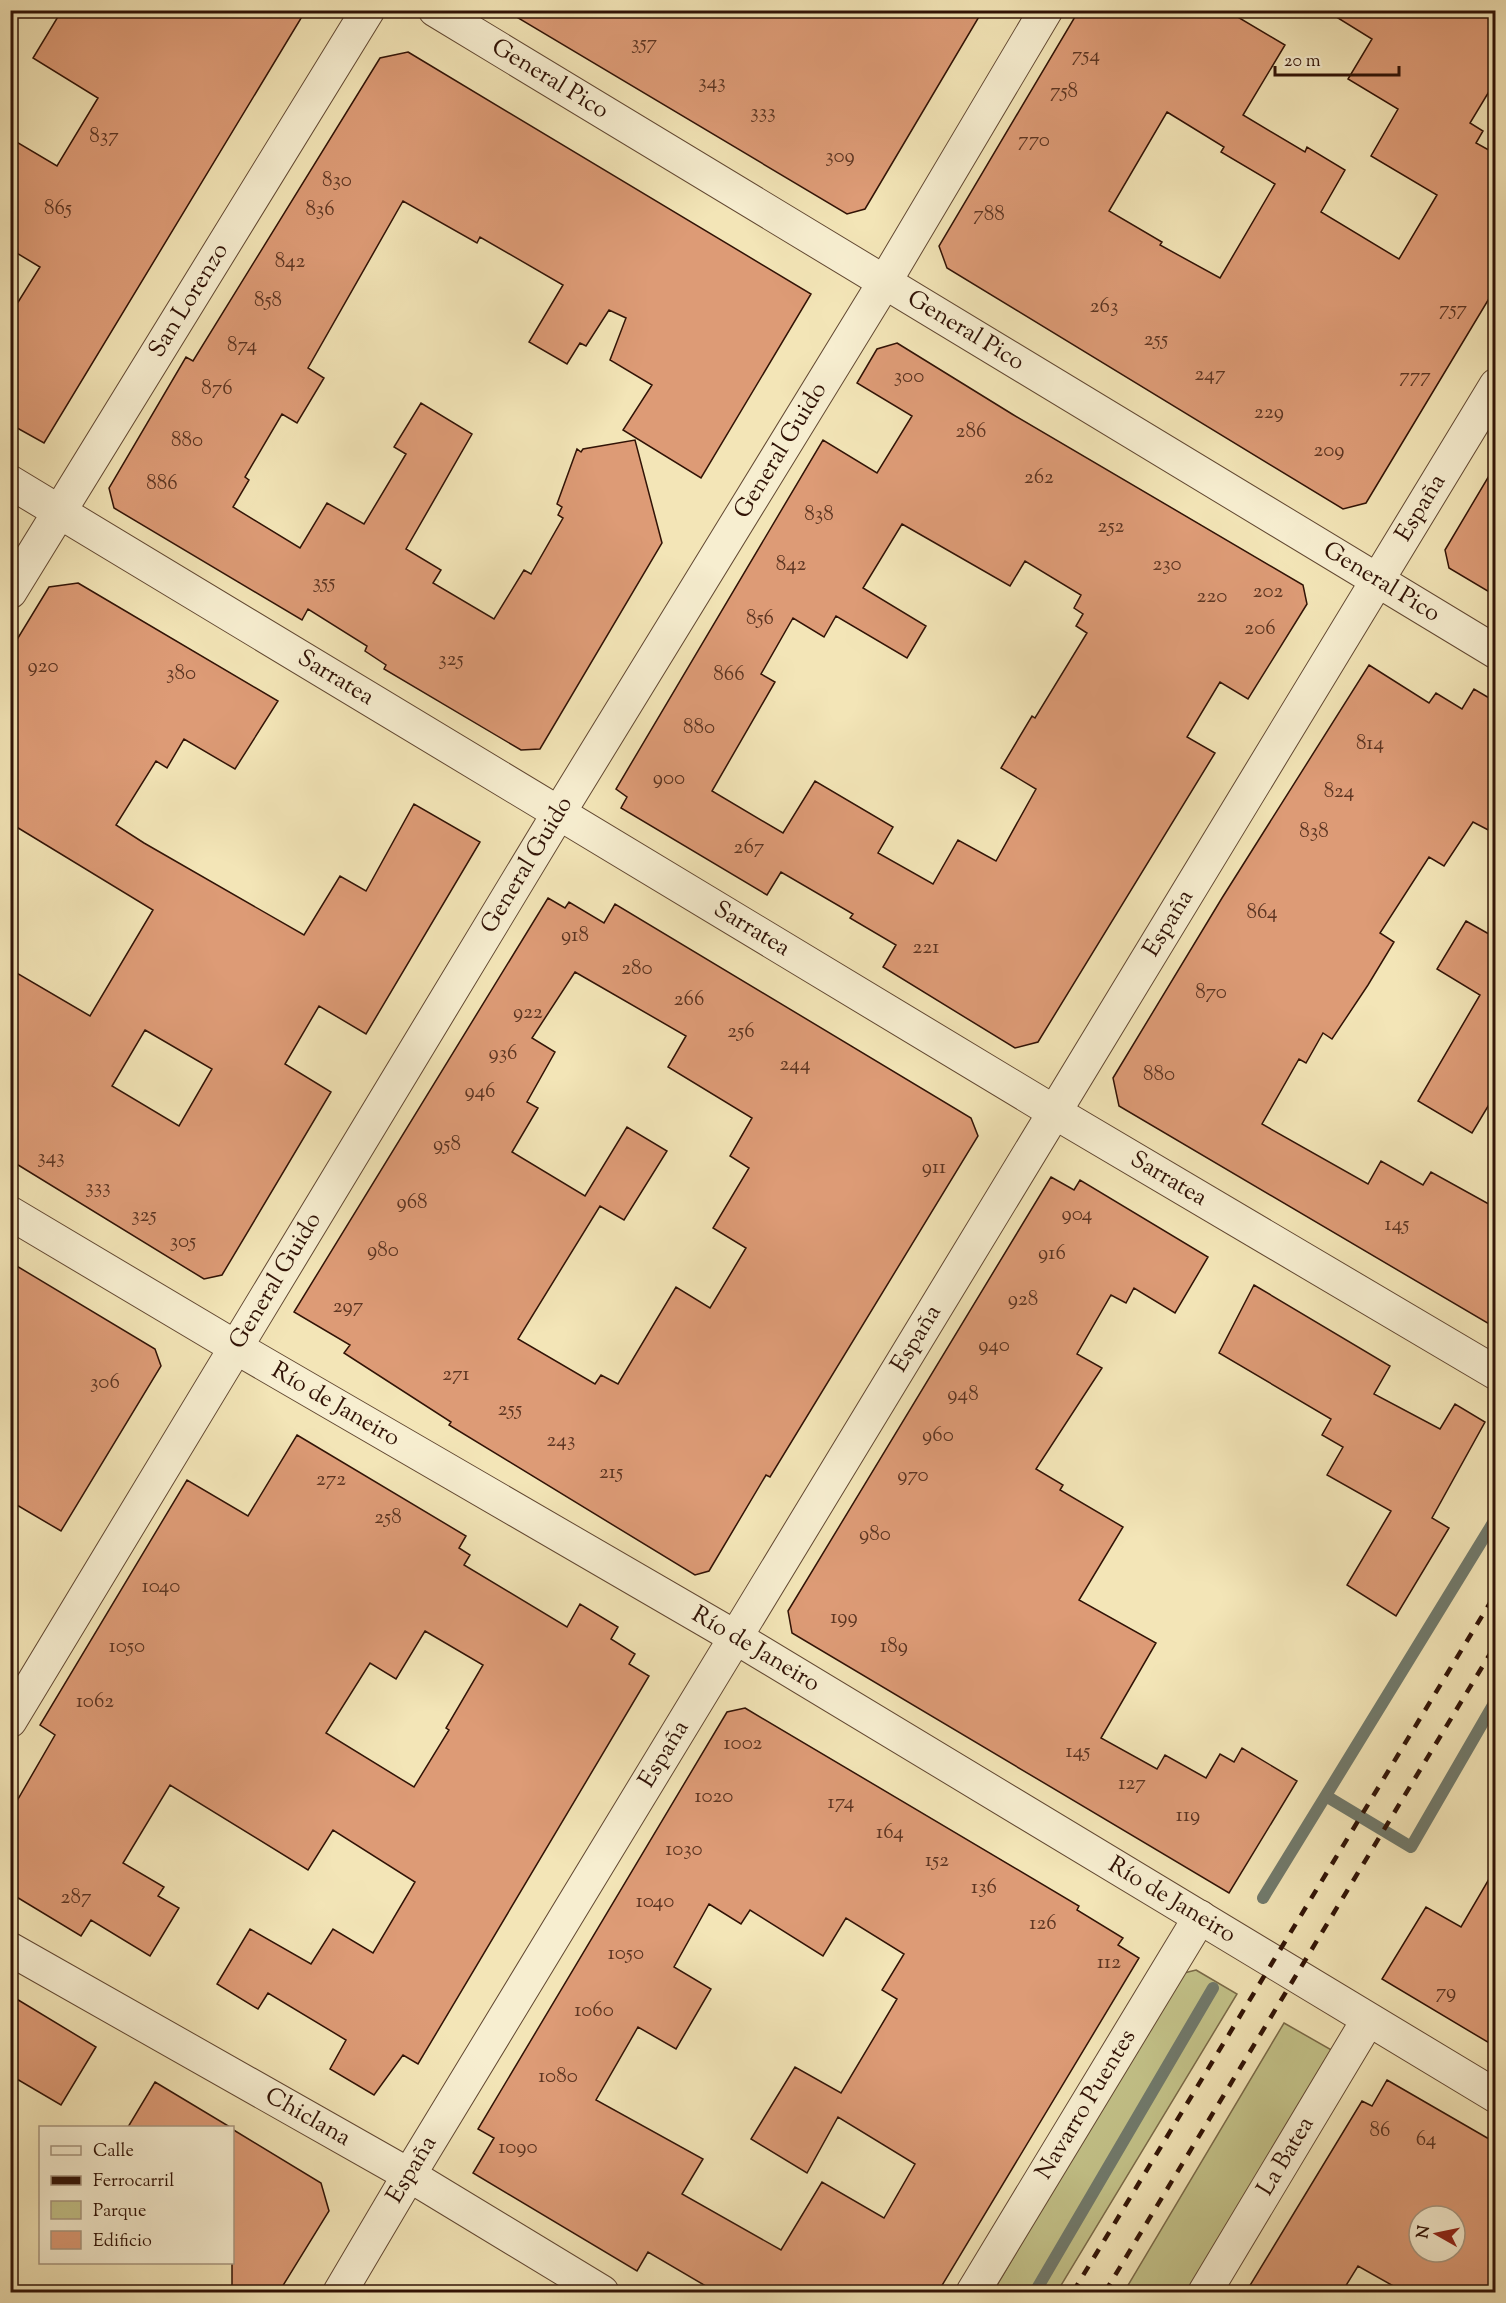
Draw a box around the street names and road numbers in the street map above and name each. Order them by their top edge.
street label: General Pico [484,31,615,128]
street label: San Lorenzo [141,237,237,365]
street label: General Pico [900,282,1031,380]
street label: General Guido [726,376,836,525]
street label: España [1388,468,1455,548]
street label: General Pico [1316,534,1446,631]
street label: Sarratea [290,642,380,715]
street label: General Guido [473,790,582,940]
street label: España [1135,883,1203,964]
street label: Sarratea [707,893,796,966]
street label: Sarratea [1123,1143,1213,1215]
street label: General Guido [221,1206,330,1356]
street label: España [883,1299,950,1379]
street label: Río de Janeiro [265,1354,406,1456]
street label: Río de Janeiro [685,1598,826,1701]
street label: España [631,1714,698,1795]
street label: Río de Janeiro [1101,1849,1242,1952]
street label: Navarro Puentes [1028,2023,1145,2186]
street label: Chiclana [258,2080,357,2155]
street label: La Batea [1249,2110,1323,2203]
street label: España [379,2129,446,2210]

